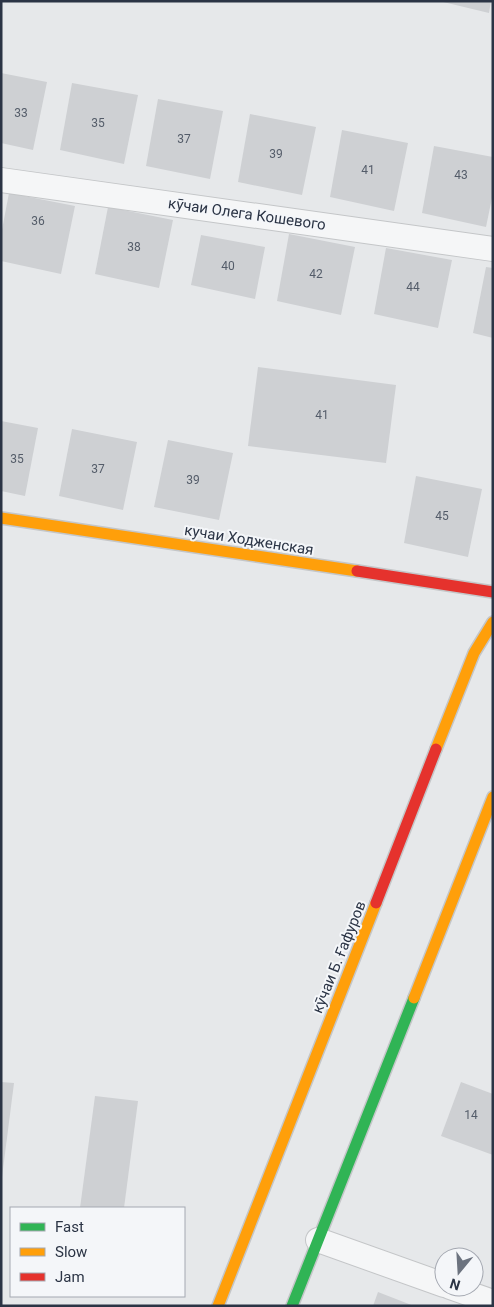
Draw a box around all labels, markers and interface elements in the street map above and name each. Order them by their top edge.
house number: 33 [14,106,28,120]
house number: 35 [91,116,105,130]
house number: 37 [177,132,191,146]
house number: 39 [269,147,283,161]
house number: 41 [361,163,375,177]
house number: 43 [454,168,468,182]
street label: кӯчаи Олега Кошевого [167,194,327,234]
house number: 36 [31,214,45,228]
house number: 38 [127,240,141,254]
house number: 40 [221,259,235,273]
house number: 42 [309,267,323,281]
house number: 44 [406,280,420,294]
house number: 41 [315,408,329,422]
house number: 35 [10,452,24,466]
house number: 37 [91,462,105,476]
house number: 39 [186,473,200,487]
house number: 45 [435,509,449,523]
street label: кучаи Ходженская [183,521,315,559]
street label: кӯчаи Б. Ғафуров [308,898,370,1016]
house number: 14 [464,1108,478,1122]
legend [10,1207,185,1297]
text: Fast [55,1218,84,1236]
text: Slow [55,1243,87,1261]
north arrow [434,1247,484,1297]
text: Jam [55,1268,85,1286]
text: N [448,1275,462,1294]

